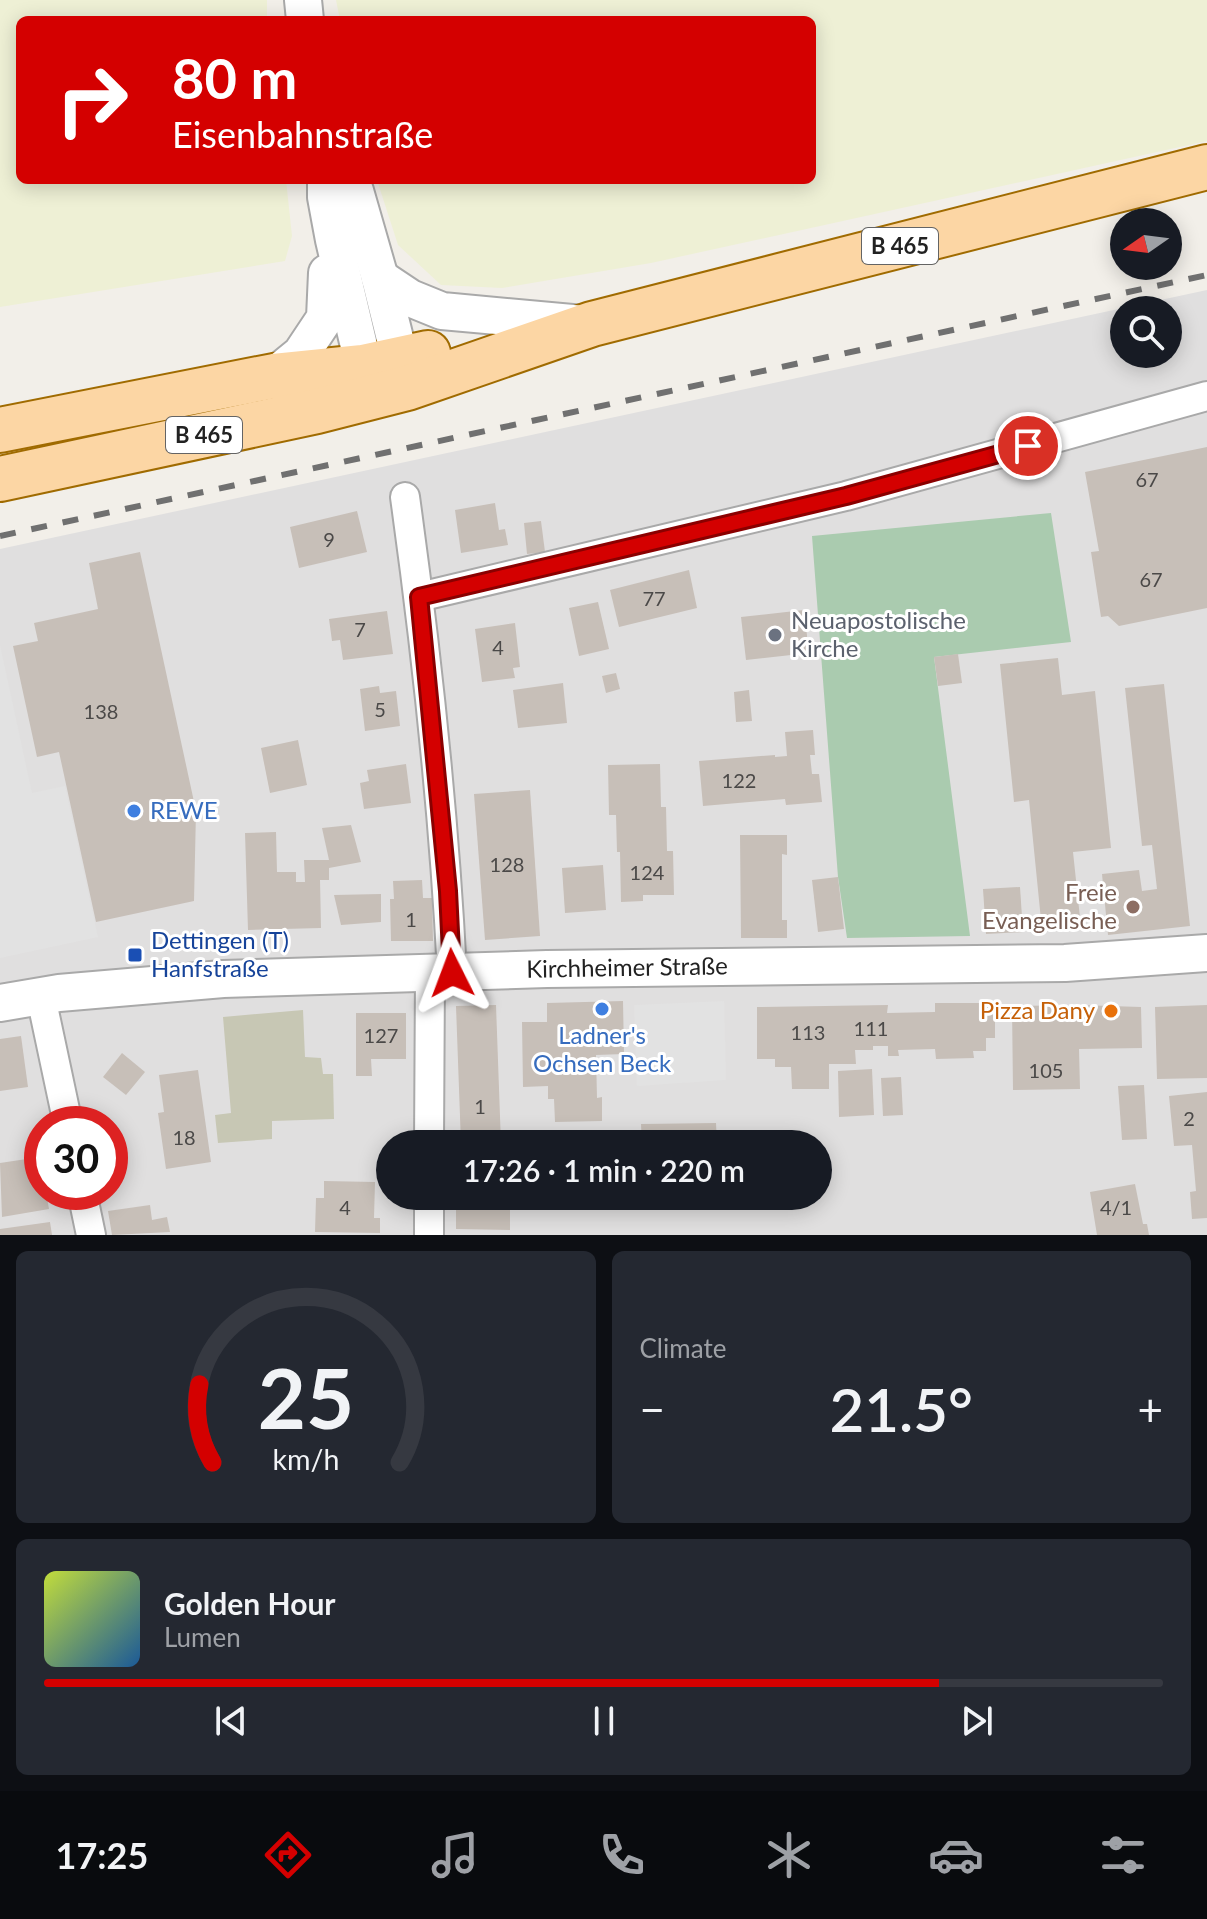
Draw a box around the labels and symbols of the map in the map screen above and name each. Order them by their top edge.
north arrow [1110,208,1182,280]
road number: B 465 [862,228,938,264]
pin [994,412,1062,480]
road number: B 465 [166,417,242,453]
house number: 67 [1135,467,1159,491]
house number: 9 [323,527,335,551]
house number: 67 [1139,567,1163,591]
house number: 77 [642,586,666,610]
place label: Neuapostolische Kirche [791,605,966,662]
house number: 7 [354,617,366,641]
marker: Neuapostolische Kirche [766,626,784,644]
house number: 4 [492,635,504,659]
house number: 5 [374,697,386,721]
house number: 138 [84,699,118,723]
house number: 122 [722,768,756,792]
place label: REWE [150,795,218,824]
marker: REWE [125,802,143,820]
house number: 128 [490,852,524,876]
house number: 124 [630,860,665,884]
place label: Freie Evangelische [982,877,1117,934]
marker: Freie Evangelische [1124,898,1142,916]
house number: 1 [405,907,417,931]
place label: Dettingen (T) Hanfstraße [151,925,289,982]
position arrow [410,931,494,1015]
marker: Dettingen (T) Hanfstraße [126,946,144,964]
street label: Kirchheimer Straße [526,950,728,983]
place label: Pizza Dany [980,995,1096,1024]
marker: Ladner's Ochsen Beck [593,1000,611,1018]
marker: Pizza Dany [1102,1002,1120,1020]
house number: 111 [854,1016,888,1040]
place label: Ladner's Ochsen Beck [533,1020,672,1077]
house number: 113 [791,1020,825,1044]
house number: 127 [364,1023,398,1047]
house number: 105 [1029,1058,1063,1082]
house number: 1 [474,1094,486,1118]
speed limit sign: 30 [24,1106,128,1210]
house number: 2 [1183,1106,1195,1130]
house number: 18 [172,1125,196,1149]
house number: 4 [339,1195,351,1219]
house number: 4/1 [1100,1195,1132,1219]

